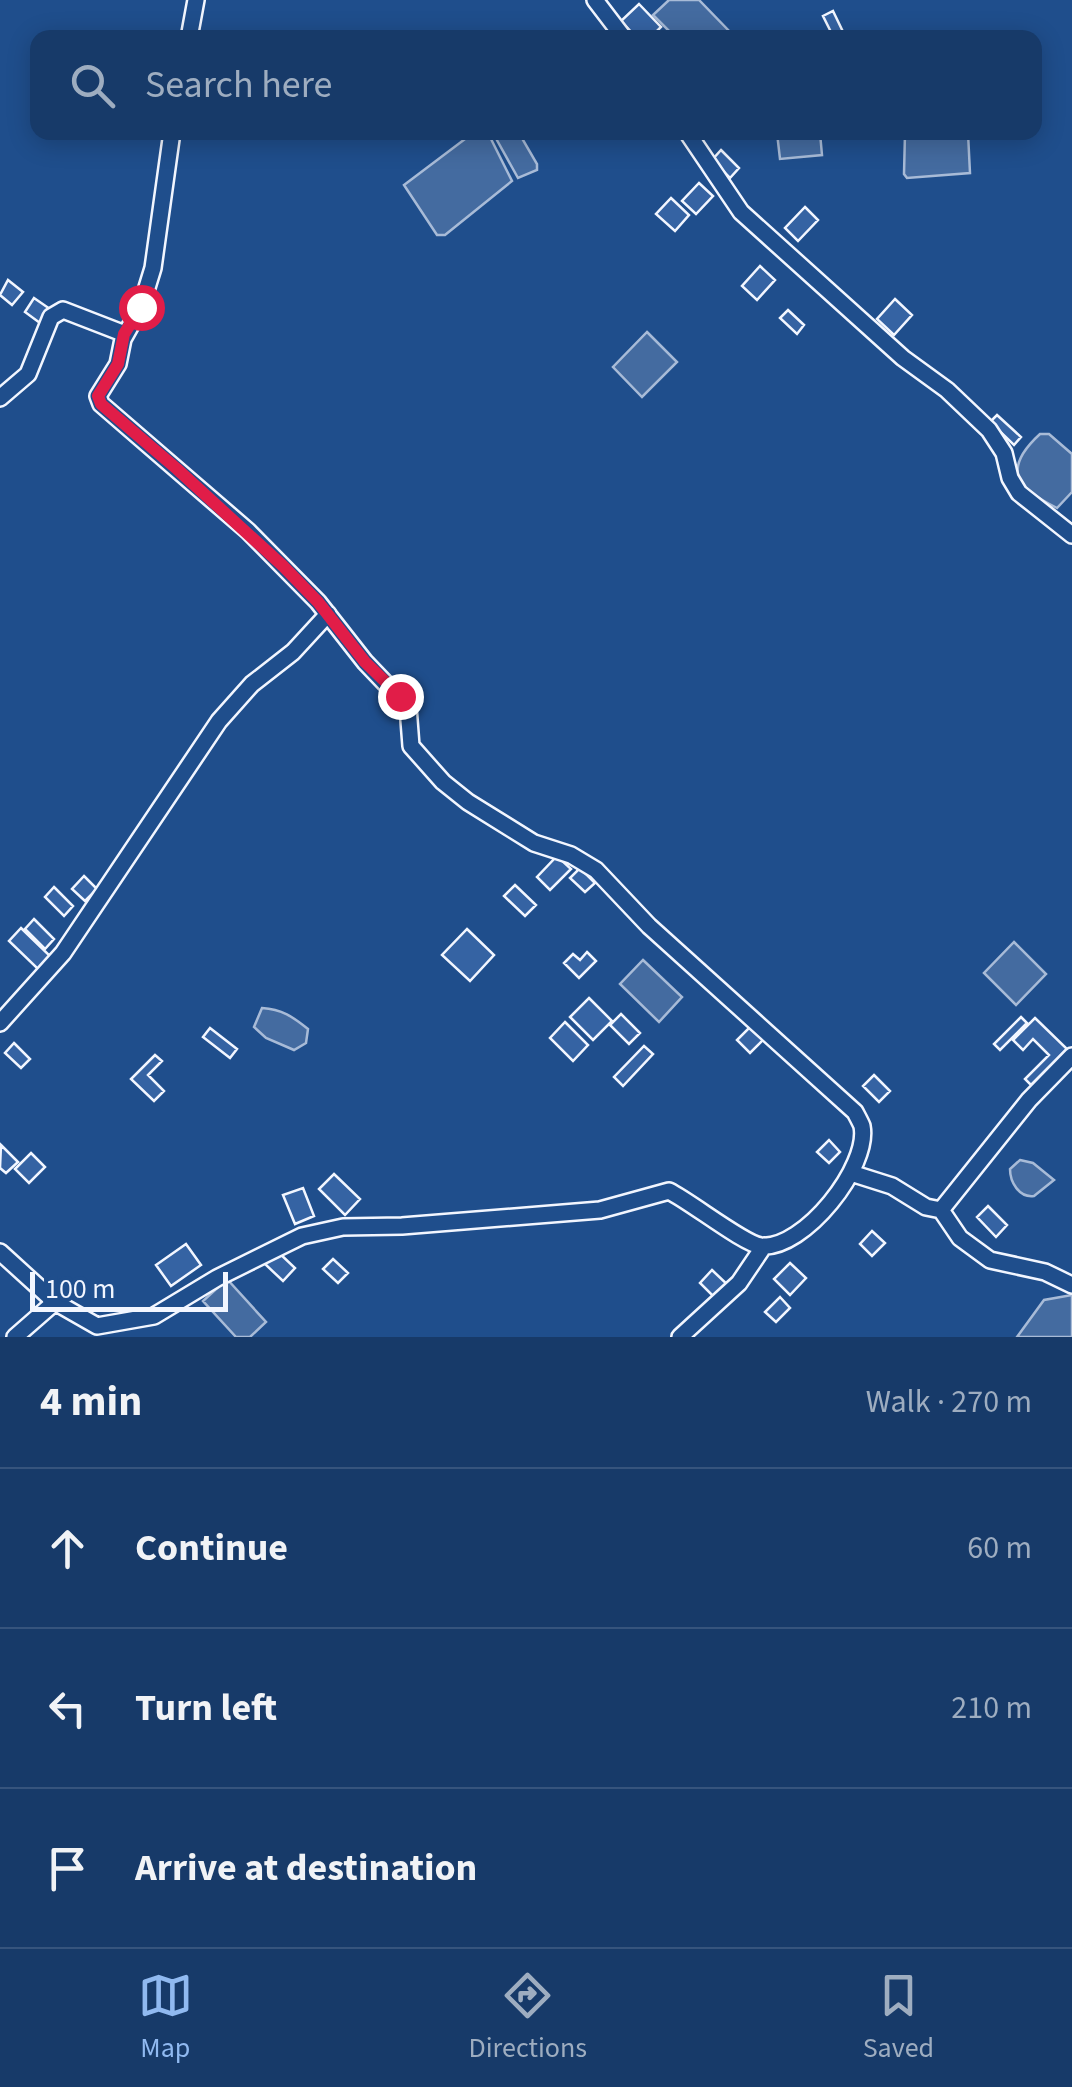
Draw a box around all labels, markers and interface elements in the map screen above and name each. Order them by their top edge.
search box [30,30,1042,140]
icon: search [65,58,120,113]
text: Search here [145,58,332,112]
route start [119,285,165,331]
route end [378,674,424,720]
scale bar [30,1267,228,1312]
text: 100 m [45,1269,116,1309]
text: 4 min [40,1372,142,1432]
text: Walk · 270 m [866,1379,1032,1425]
icon: ahead [40,1521,95,1576]
text: Continue [135,1521,288,1575]
text: 60 m [967,1525,1032,1571]
icon: left [40,1681,95,1736]
text: Turn left [135,1681,277,1735]
text: 210 m [951,1685,1032,1731]
icon: arrive [40,1841,95,1896]
text: Arrive at destination [135,1841,477,1895]
tab: Map [138,1968,193,2068]
tab: Directions [469,1968,587,2068]
tab: Saved [863,1968,934,2068]

